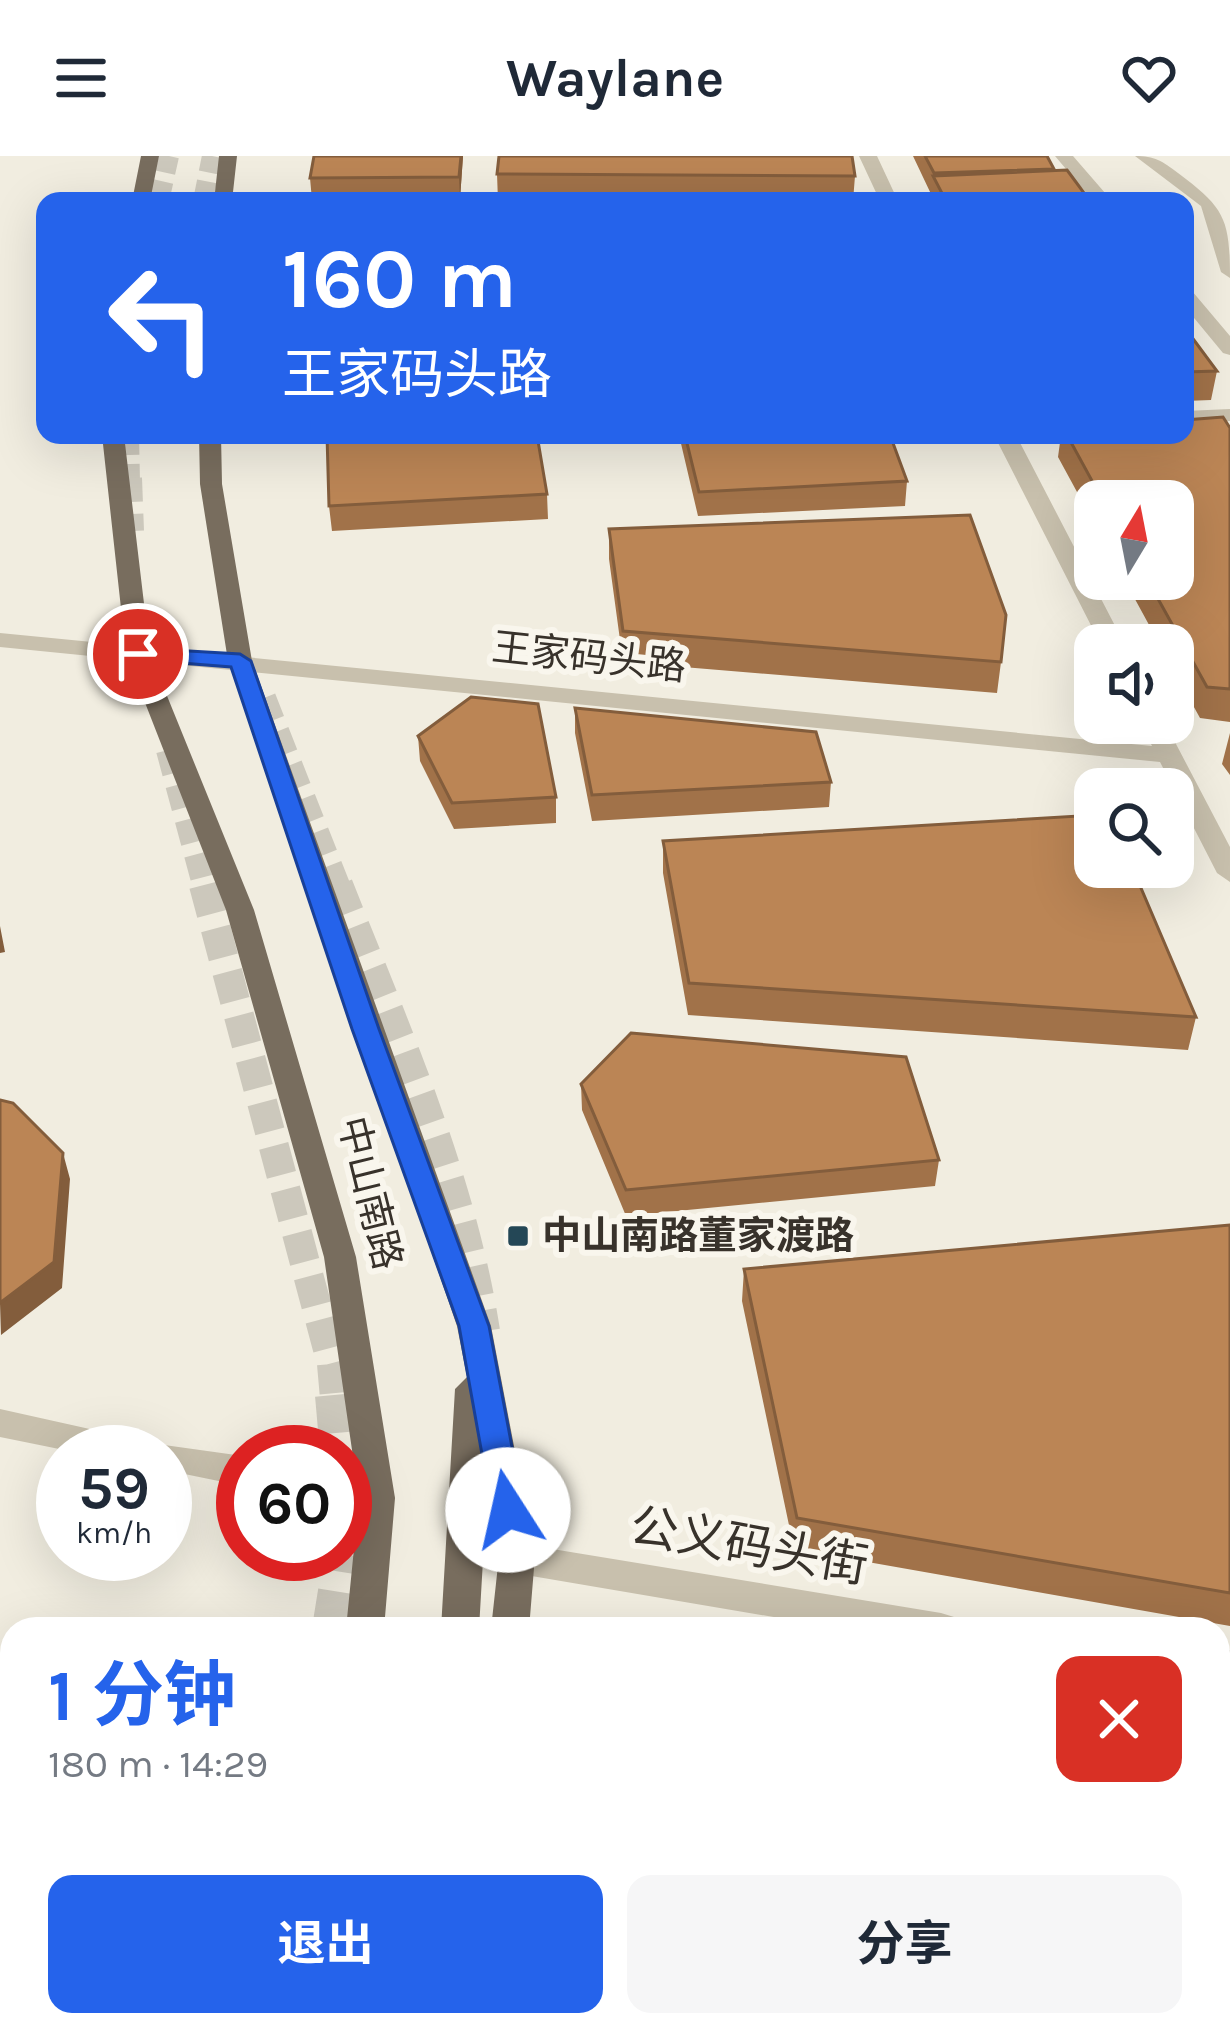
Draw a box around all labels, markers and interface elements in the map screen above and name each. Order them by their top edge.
icon: menu [48,45,114,111]
icon: heart [1116,45,1182,111]
text: Waylane [506,46,724,110]
text: 160 m [282,230,517,328]
icon: left [84,240,240,396]
text: 王家码头路 [282,343,552,407]
north arrow [1074,480,1194,600]
map controls [1074,480,1194,888]
pin [87,603,189,705]
icon: arrive [105,621,171,687]
street label: 王家码头路 [490,624,688,690]
button: sound [1074,624,1194,744]
button: search [1074,768,1194,888]
street label: 中山南路 [329,1112,411,1274]
place label: 中山南路董家渡路 [542,1213,854,1259]
marker: 中山南路董家渡路 [505,1223,531,1249]
speed limit sign: 60 [216,1425,372,1581]
position arrow [445,1447,571,1573]
text: 59 [78,1453,150,1523]
street label: 公义码头街 [626,1498,872,1594]
text: km/h [76,1515,152,1551]
text: 1 分钟 [48,1654,236,1738]
button: close [1056,1656,1182,1782]
text: 180 m · 14:29 [48,1741,268,1787]
button: 退出 [48,1875,603,2013]
button: 分享 [627,1875,1182,2013]

